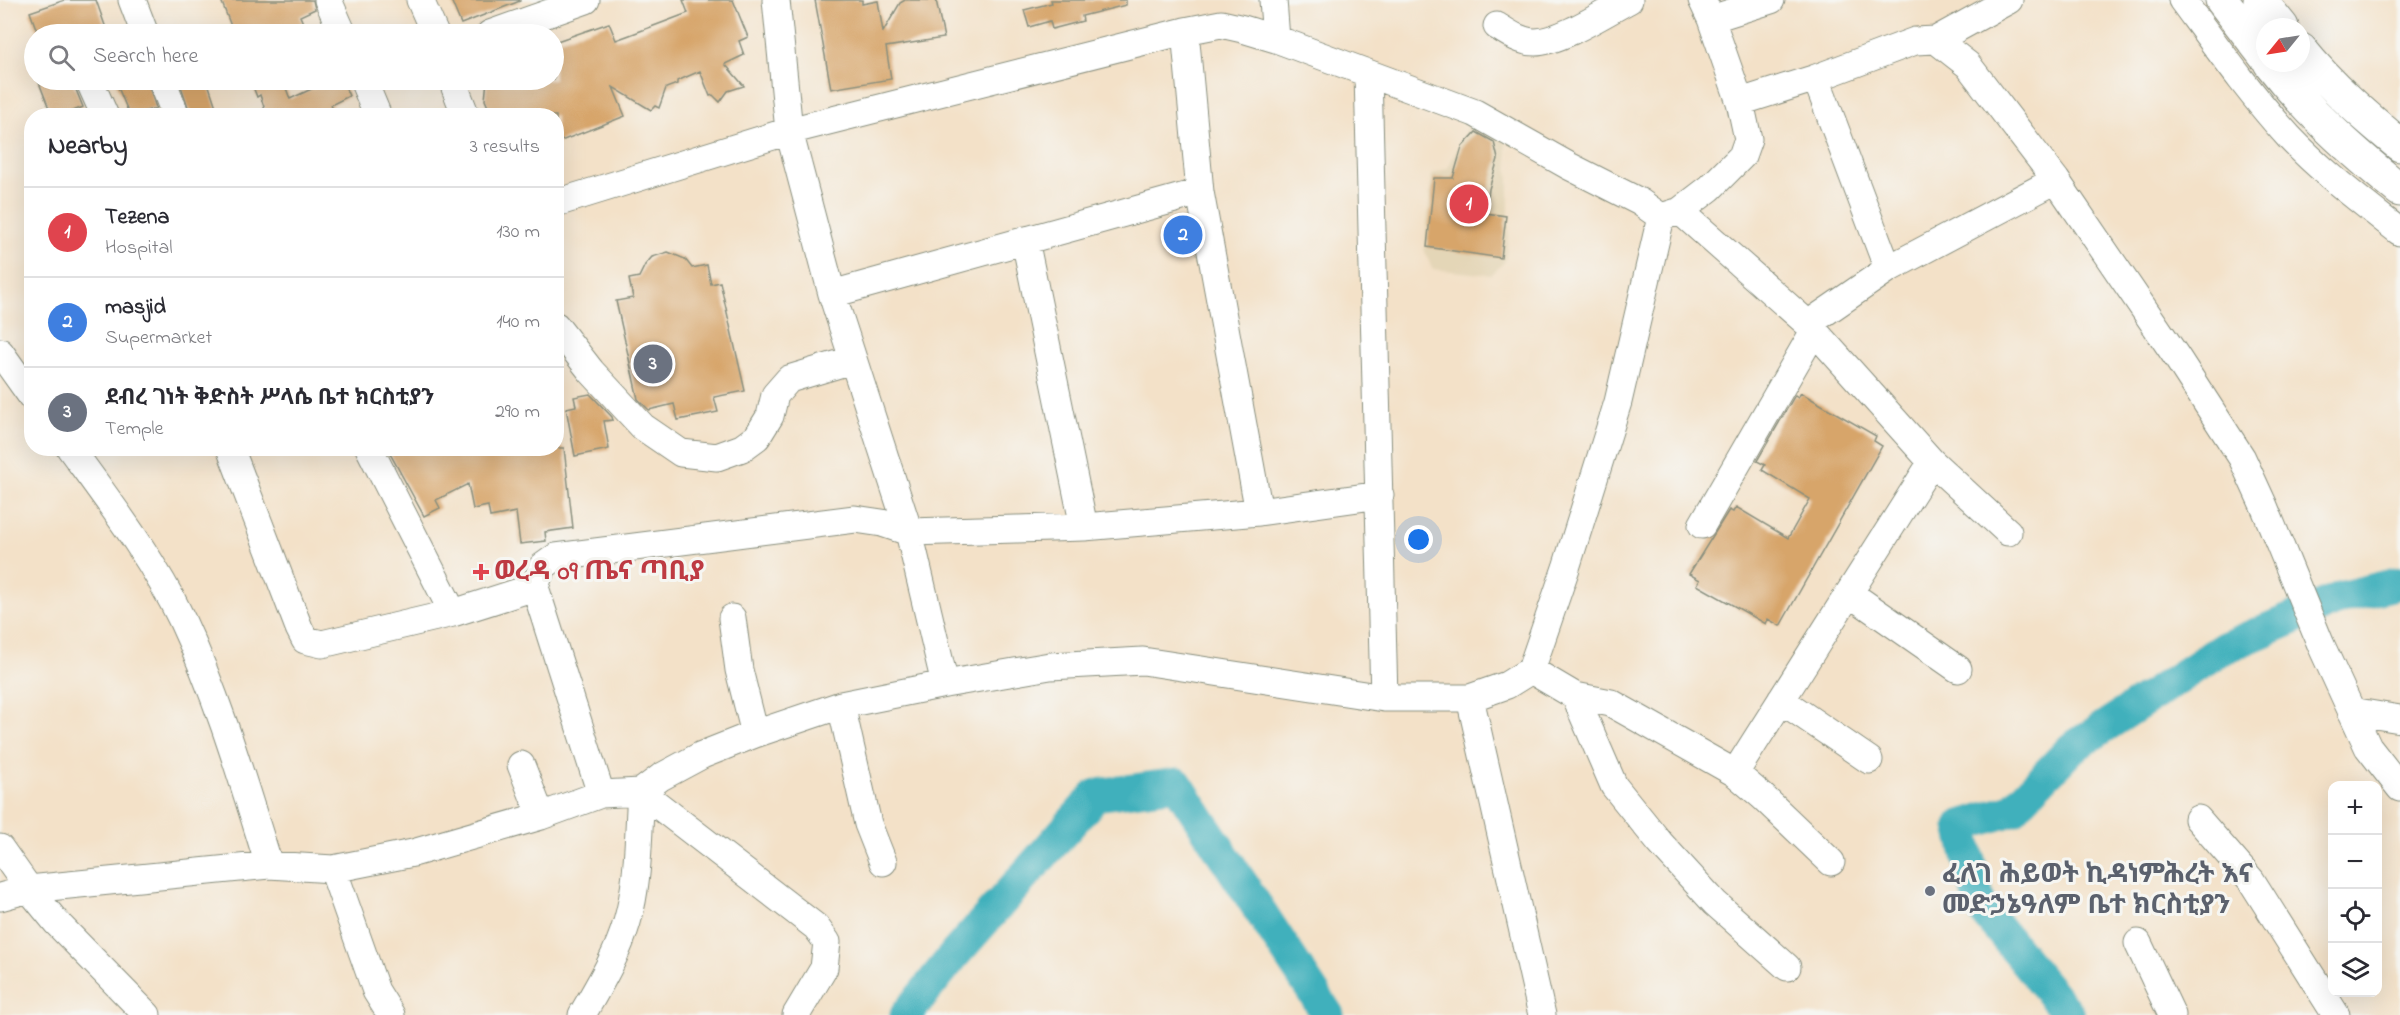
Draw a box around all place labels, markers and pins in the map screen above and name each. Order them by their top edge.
pin: 1 [1450,182,1488,226]
pin: 2 [1164,212,1202,258]
pin: 3 [634,342,672,386]
place label: ወረዳ 09 ጤና ጣቢያ [494,553,705,592]
marker: ወረዳ 09 ጤና ጣቢያ [472,563,490,581]
place label: ፈለገ ሕይወት ኪዳነምሕረት እና መድኃኔዓለም ቤተ ክርስቲያን [1942,856,2253,926]
marker: ፈለገ ሕይወት ኪዳነምሕረት እና መድኃኔዓለም ቤተ ክርስቲያን [1923,884,1937,898]

